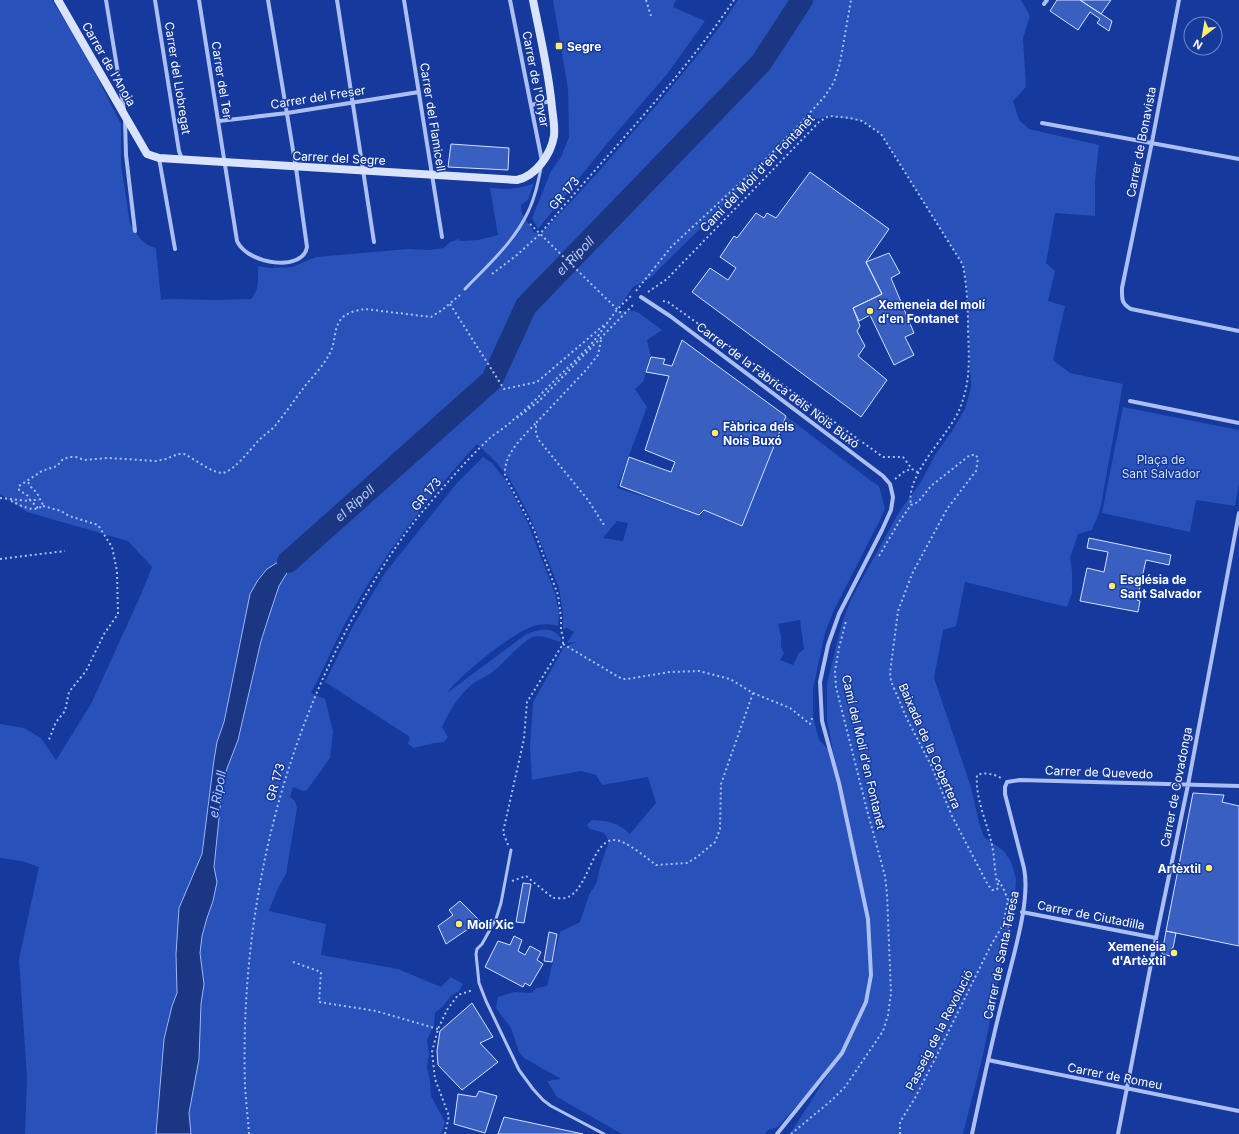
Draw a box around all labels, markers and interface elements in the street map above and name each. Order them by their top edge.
north arrow [1183,16,1223,56]
street label: Carrer de l'Anoia [79,19,139,109]
street label: Carrer del Llobregat [162,21,194,135]
street label: Carrer de l'Onyar [519,30,553,129]
text: N [1191,36,1205,53]
place label: Segre [567,39,601,54]
street label: Carrer del Ter [208,40,236,120]
marker: Segre [554,41,564,51]
street label: Carrer del Flamicell [417,62,449,172]
street label: Carrer del Freser [269,82,367,112]
street label: Carrer de Bonavista [1123,85,1159,199]
street label: Camí del Molí d'en Fontanet [697,111,817,235]
street label: Carrer del Segre [292,148,386,168]
street label: GR 173 [546,173,582,213]
water label: el Ripoll [552,232,598,278]
place label: Xemeneia del molí d'en Fontanet [878,297,986,326]
marker: Xemeneia del molí d'en Fontanet [865,306,875,316]
street label: Carrer de la Fàbrica dels Nois Buxó [694,319,862,451]
place label: Fàbrica dels Nois Buxó [723,419,794,447]
marker: Fàbrica dels Nois Buxó [710,428,720,438]
park label: Plaça de Sant Salvador [1122,452,1201,481]
street label: GR 173 [408,474,444,514]
water label: el Ripoll [331,480,378,525]
place label: Església de Sant Salvador [1120,572,1202,601]
marker: Església de Sant Salvador [1107,581,1117,591]
street label: Camí del Molí d'en Fontanet [839,673,889,831]
street label: Baixada de la Cobertera [895,681,965,811]
street label: Carrer de Covadonga [1157,726,1195,848]
street label: GR 173 [262,761,288,803]
street label: Carrer de Quevedo [1045,763,1153,781]
water label: el Ripoll [205,768,229,819]
place label: Artèxtil [1158,861,1201,876]
marker: Artèxtil [1204,863,1214,873]
street label: Carrer de Santa Teresa [980,889,1022,1021]
street label: Carrer de Ciutadilla [1036,897,1146,933]
place label: Molí Xic [467,917,514,932]
marker: Molí Xic [454,919,464,929]
place label: Xemeneia d'Artèxtil [1107,939,1166,968]
marker: Xemeneia d'Artèxtil [1169,948,1179,958]
street label: Passeig de la Revolució [902,967,976,1093]
street label: Carrer de Romeu [1066,1059,1164,1093]

